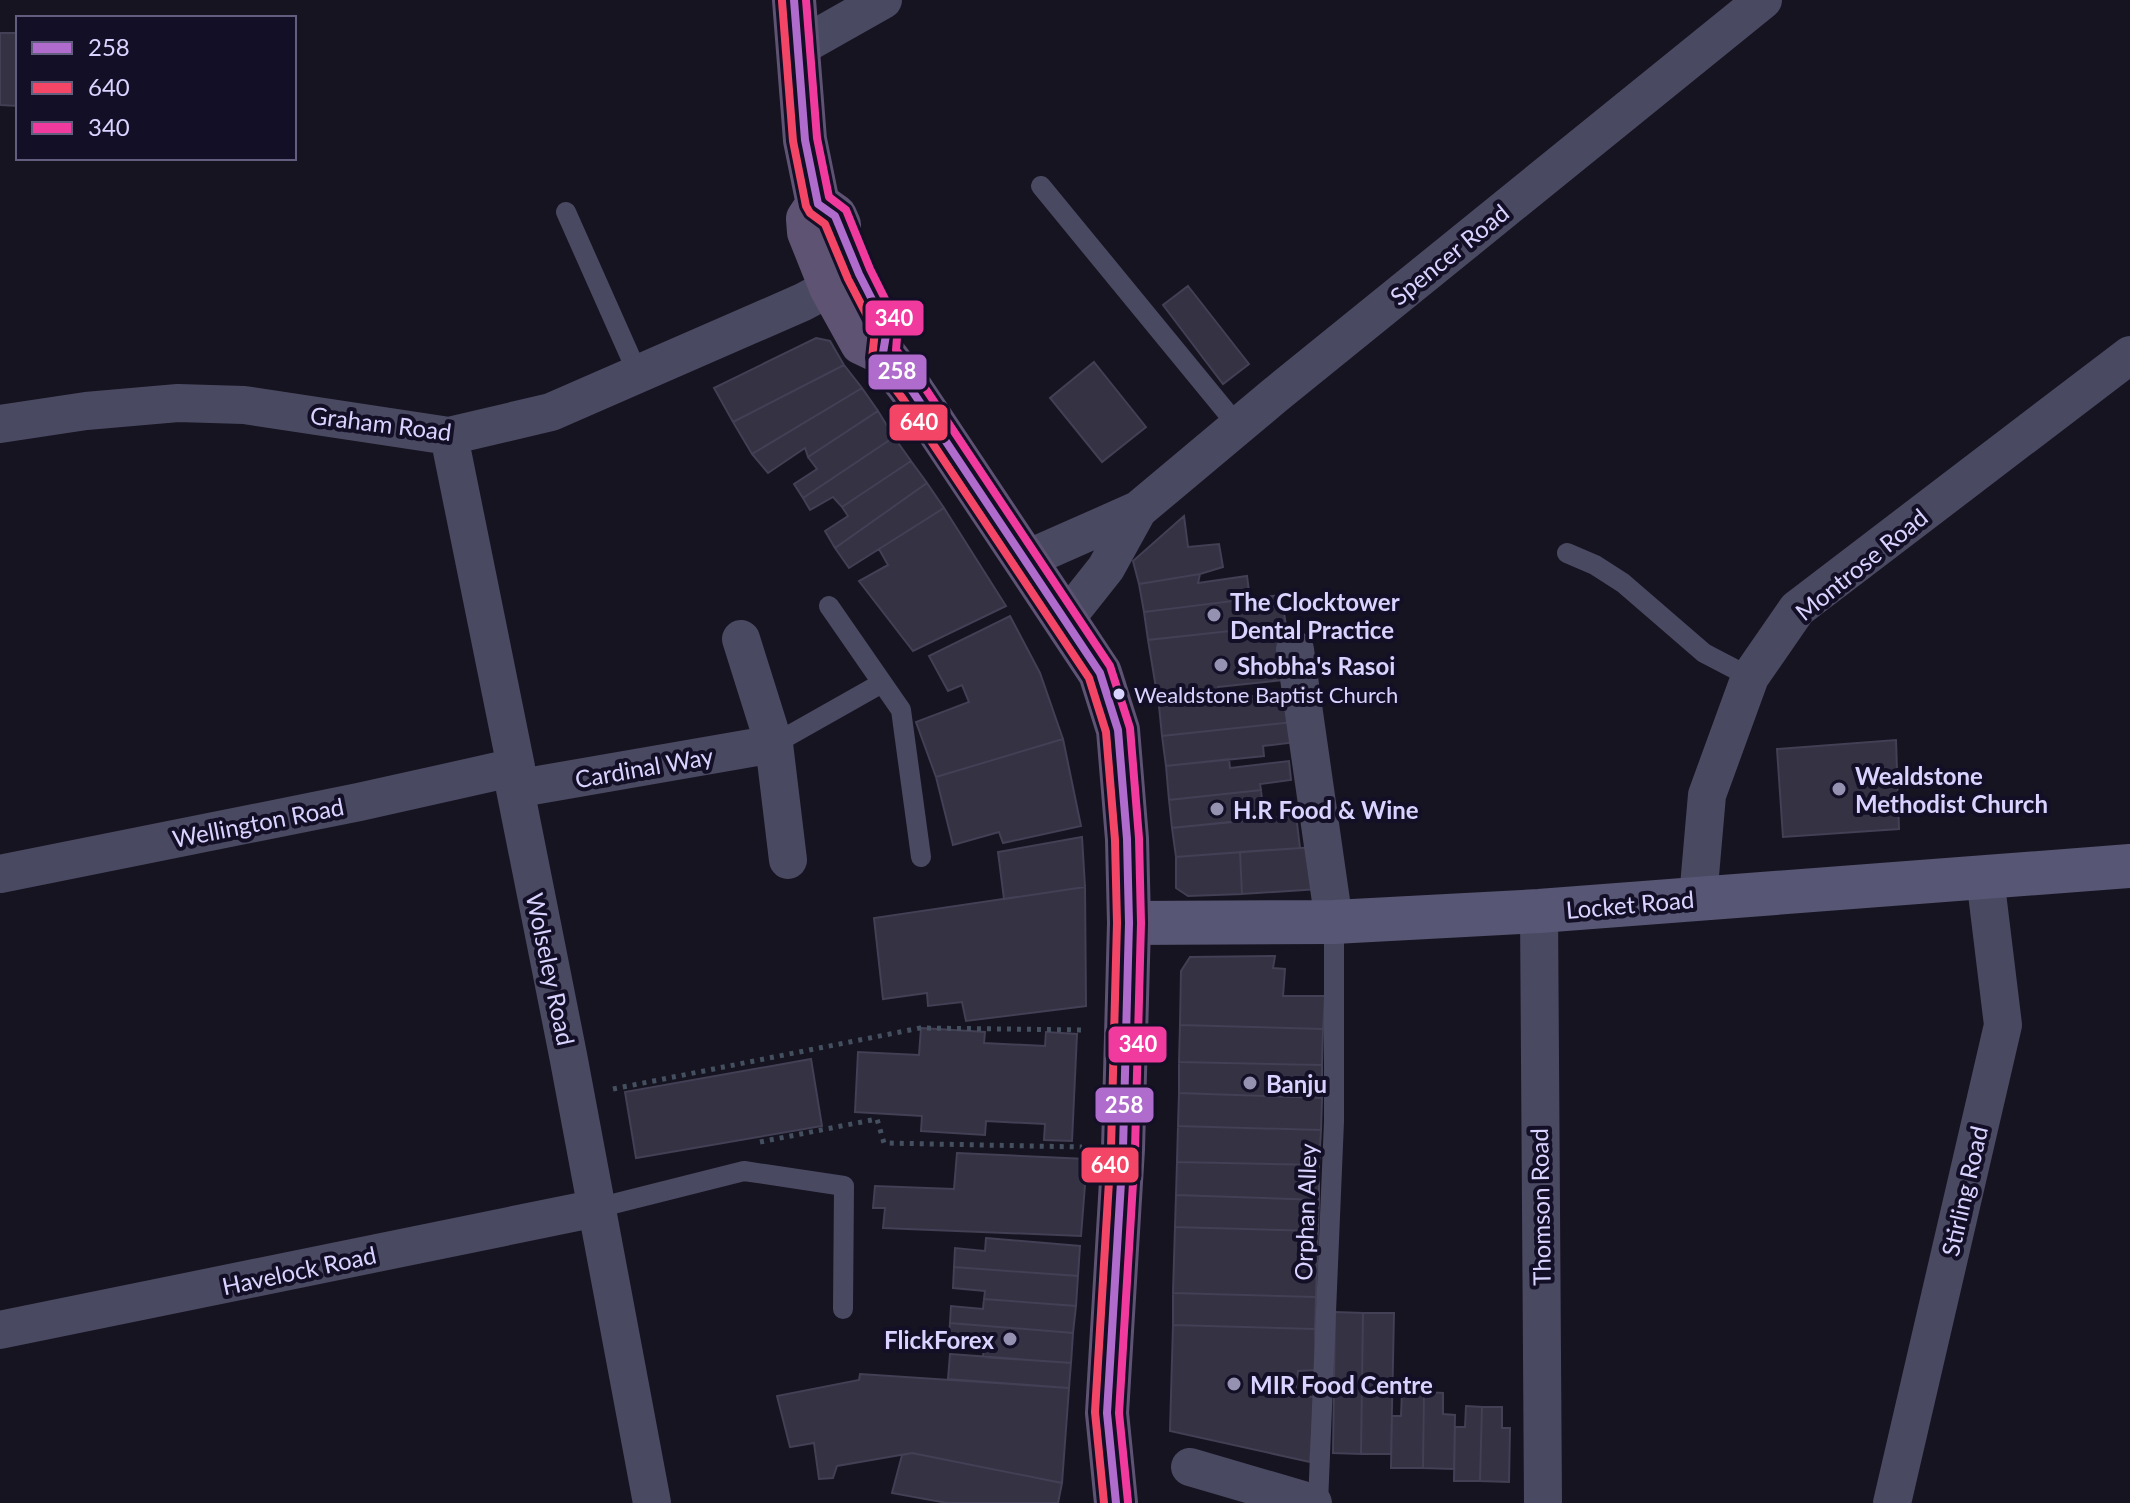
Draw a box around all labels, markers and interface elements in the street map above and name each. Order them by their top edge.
legend [16,16,296,160]
text: 258 [88,32,130,61]
text: 640 [88,72,130,101]
text: 340 [88,112,130,141]
street label: Spencer Road [1384,197,1514,311]
line badge: 340 [864,299,925,337]
text: 340 [875,304,913,331]
line badge: 258 [867,353,928,391]
text: 258 [878,357,916,384]
street label: Graham Road [309,400,453,446]
line badge: 640 [888,403,949,442]
text: 640 [900,408,938,435]
street label: Montrose Road [1789,502,1933,626]
place label: The Clocktower Dental Practice [1230,587,1400,644]
marker: The Clocktower Dental Practice [1205,606,1223,624]
place label: Shobha's Rasoi [1237,651,1395,680]
marker: Shobha's Rasoi [1212,656,1230,674]
place label: Wealdstone Baptist Church [1134,681,1398,708]
marker: Wealdstone Baptist Church [1111,686,1127,702]
street label: Cardinal Way [573,740,716,793]
place label: Wealdstone Methodist Church [1855,761,2048,818]
marker: Wealdstone Methodist Church [1830,780,1848,798]
street label: Wellington Road [170,791,346,853]
place label: H.R Food & Wine [1233,795,1419,824]
marker: H.R Food & Wine [1208,800,1226,818]
street label: Locket Road [1565,884,1695,924]
street label: Wolseley Road [521,890,581,1048]
line badge: 340 [1107,1025,1168,1064]
text: 340 [1119,1030,1157,1057]
place label: Banju [1266,1069,1327,1098]
marker: Banju [1241,1074,1259,1092]
line badge: 258 [1094,1086,1155,1124]
text: 258 [1105,1091,1143,1118]
street label: Stirling Road [1935,1123,1993,1259]
street label: Thomson Road [1524,1128,1556,1286]
street label: Orphan Alley [1288,1142,1322,1281]
line badge: 640 [1080,1146,1140,1184]
text: 640 [1091,1151,1129,1178]
street label: Havelock Road [219,1240,379,1300]
place label: FlickForex [884,1325,994,1354]
marker: FlickForex [1001,1330,1019,1348]
place label: MIR Food Centre [1250,1370,1433,1399]
marker: MIR Food Centre [1225,1375,1243,1393]

